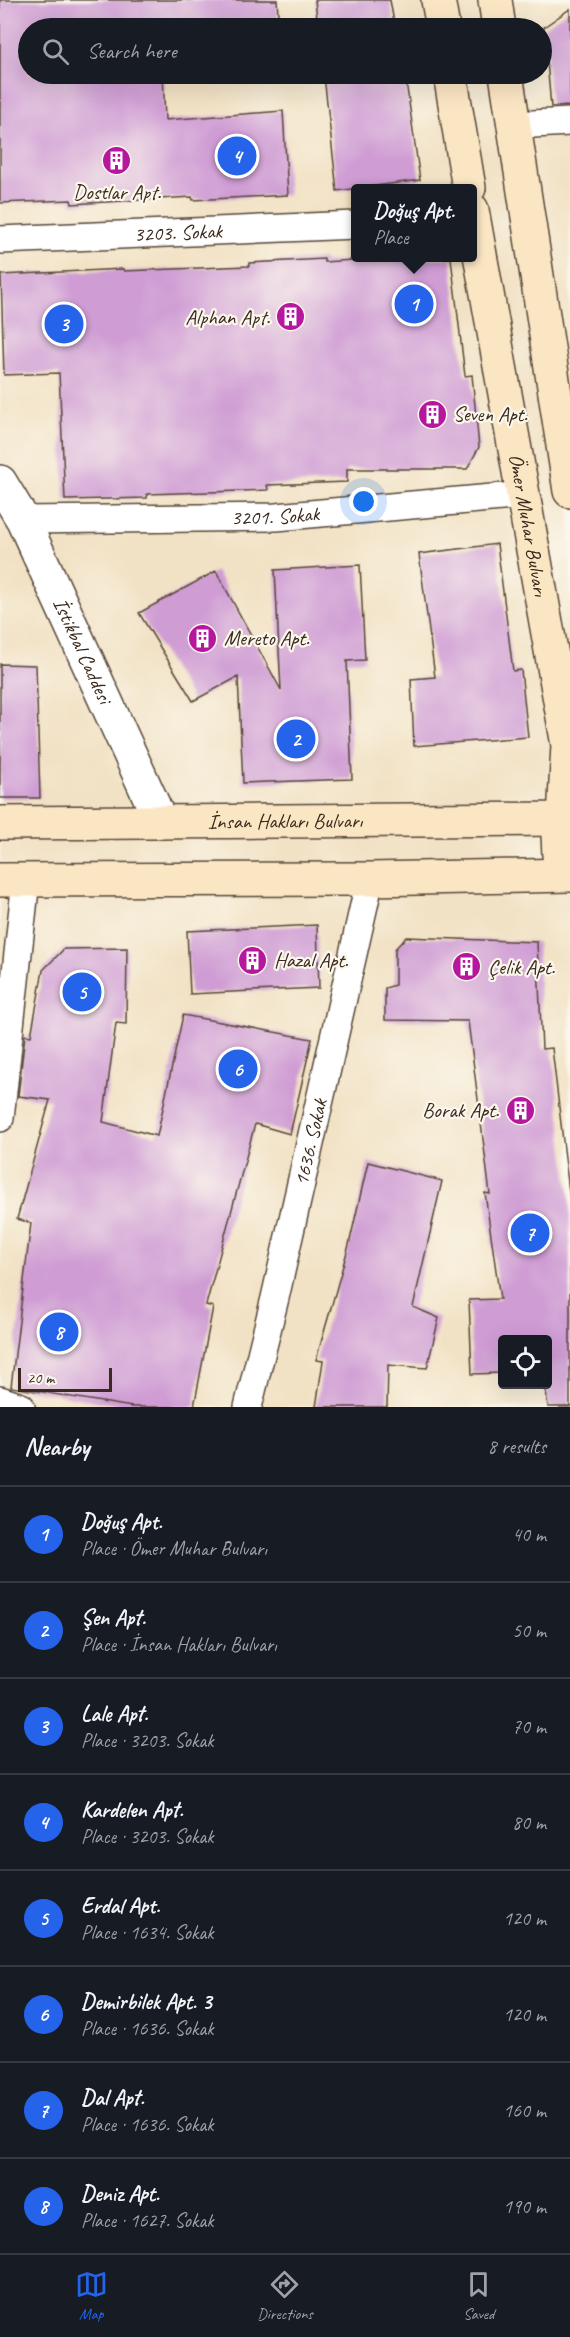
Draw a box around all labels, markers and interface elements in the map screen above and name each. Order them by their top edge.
search box [18,18,552,84]
icon: search [39,35,72,68]
text: Search here [87,37,177,65]
pin: 4 [218,134,256,178]
building icon: Dostlar Apt. [101,145,133,177]
place label: Dostlar Apt. [73,179,162,205]
popup [351,184,477,262]
text: Doğuş Apt. [373,197,455,225]
street label: 3203. Sokak [133,218,224,247]
text: Place [373,225,409,250]
pin: 1 [394,282,434,326]
building icon: Alphan Apt. [275,301,307,333]
pin: 3 [44,302,84,346]
place label: Alphan Apt. [185,304,271,330]
building icon: Seven Apt. [416,398,448,430]
place label: Seven Apt. [453,401,528,427]
street label: Ömer Muhar Bulvarı [503,452,554,599]
your location [349,487,378,516]
street label: 3201. Sokak [231,500,321,531]
street label: İstikbal Caddesi [47,594,119,710]
building icon: Mereto Apt. [187,622,219,654]
place label: Mereto Apt. [224,625,310,651]
pin: 2 [276,716,316,762]
street label: İnsan Hakları Bulvarı [207,807,364,835]
building icon: Hazal Apt. [237,944,269,976]
place label: Hazal Apt. [274,947,349,973]
building icon: Çelik Apt. [451,951,483,983]
place label: Çelik Apt. [488,954,556,980]
pin: 5 [62,970,101,1014]
pin: 6 [218,1046,258,1092]
building icon: Borak Apt. [504,1094,536,1126]
street label: 1636. Sokak [288,1095,333,1188]
place label: Borak Apt. [422,1097,500,1123]
pin: 7 [510,1210,550,1256]
pin: 8 [40,1310,78,1354]
map controls [498,1335,552,1389]
button: locate [498,1335,552,1389]
scale bar [18,1365,112,1392]
text: 20 m [27,1368,54,1388]
text: Nearby [24,1430,89,1463]
text: 8 results [487,1434,546,1459]
text: Doğuş Apt. [81,1508,162,1536]
text: 1 [39,1522,48,1547]
text: 40 m [512,1522,546,1547]
text: Place · Ömer Muhar Bulvarı [81,1536,267,1561]
text: Şen Apt. [81,1604,146,1632]
text: 2 [39,1618,48,1643]
text: 50 m [512,1618,546,1643]
text: Place · İnsan Hakları Bulvarı [81,1632,277,1657]
text: Lale Apt. [81,1700,148,1728]
text: 3 [39,1714,48,1739]
text: 70 m [512,1714,546,1739]
text: Place · 3203. Sokak [81,1728,214,1753]
text: Kardelen Apt. [81,1796,183,1824]
text: 4 [39,1810,48,1835]
text: 80 m [512,1810,546,1835]
text: Place · 3203. Sokak [81,1824,214,1849]
text: Erdal Apt. [81,1892,160,1920]
text: 5 [39,1906,48,1931]
text: 120 m [503,1906,546,1931]
text: Place · 1634. Sokak [81,1920,214,1945]
text: Demirbilek Apt. 3 [81,1988,212,2016]
text: 6 [39,2002,48,2027]
text: 120 m [503,2002,546,2027]
text: Place · 1636. Sokak [81,2016,214,2041]
text: Dal Apt. [81,2084,144,2112]
text: 7 [39,2098,48,2123]
text: 160 m [503,2098,546,2123]
text: Place · 1636. Sokak [81,2112,214,2137]
text: Deniz Apt. [81,2180,159,2208]
text: 8 [39,2194,48,2219]
text: 190 m [503,2194,546,2219]
text: Place · 1627. Sokak [81,2208,214,2233]
tab: Map [75,2268,108,2324]
tab: Directions [257,2268,313,2324]
tab: Saved [462,2268,495,2324]

